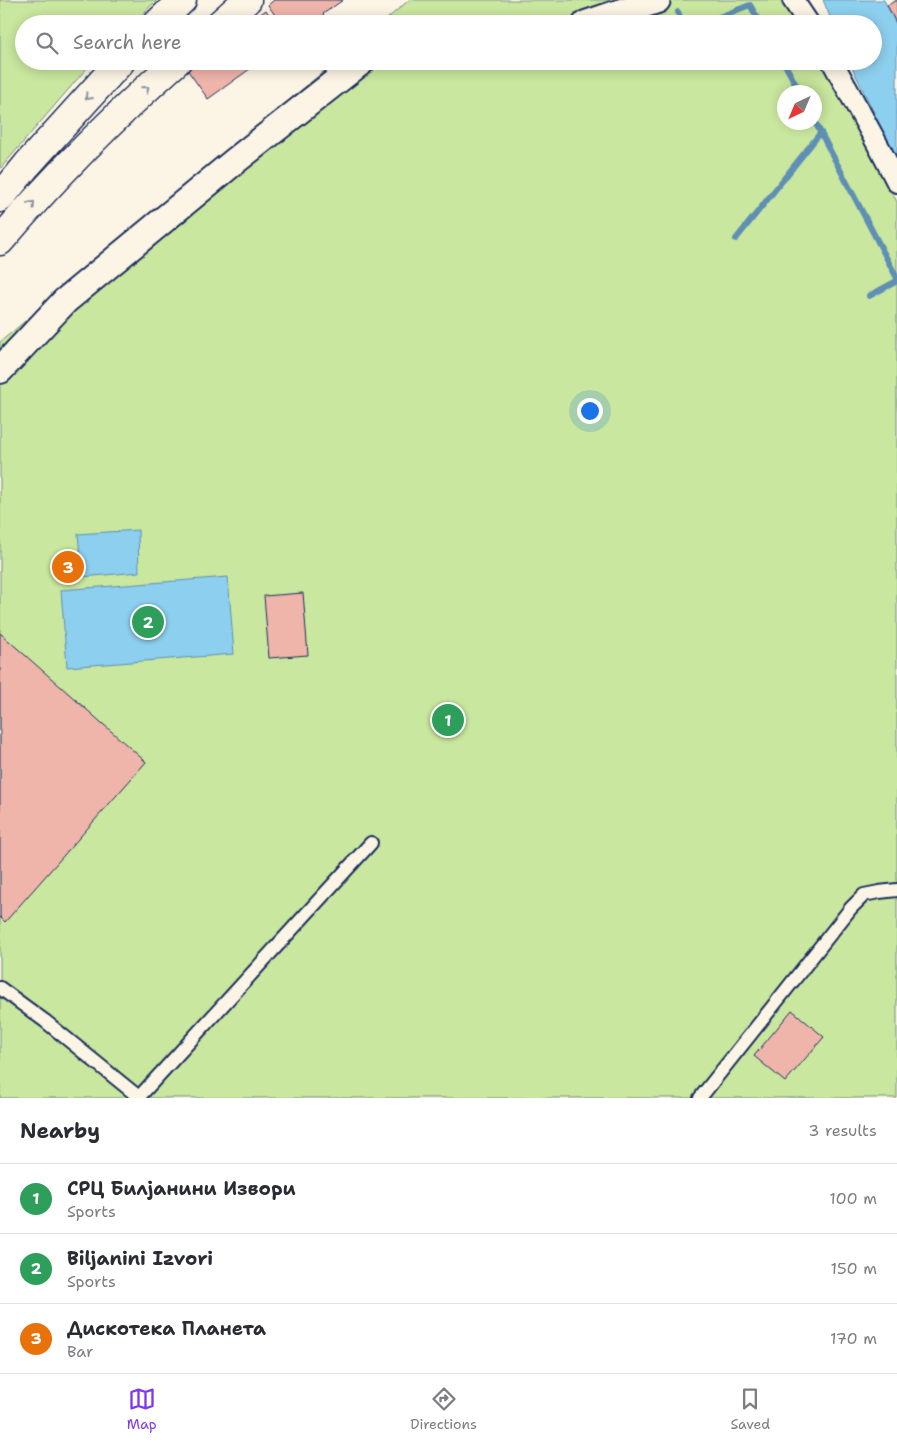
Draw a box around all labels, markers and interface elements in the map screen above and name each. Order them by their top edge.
search box [15,15,882,70]
icon: search [33,29,61,57]
text: Search here [73,30,182,55]
north arrow [777,85,822,130]
one-way arrow [140,86,149,95]
one-way arrow [84,91,93,100]
one-way arrow [26,201,35,210]
your location [577,398,603,424]
pin: 3 [52,548,84,586]
pin: 2 [132,603,164,641]
pin: 1 [432,701,464,739]
text: Nearby [20,1117,100,1145]
text: 3 results [808,1120,877,1141]
text: СРЦ Билјанини Извори [67,1176,296,1201]
text: 1 [32,1188,40,1209]
text: 100 m [829,1188,877,1209]
text: Sports [67,1201,116,1222]
text: Biljanini Izvori [67,1246,213,1271]
text: 2 [30,1258,42,1279]
text: 150 m [830,1258,877,1279]
text: Sports [67,1271,116,1292]
text: Дискотека Планета [67,1316,266,1341]
text: 3 [30,1328,42,1349]
text: 170 m [830,1328,877,1349]
text: Bar [67,1341,94,1362]
tab: Map [127,1385,157,1433]
tab: Directions [410,1385,477,1433]
tab: Saved [731,1385,770,1433]

